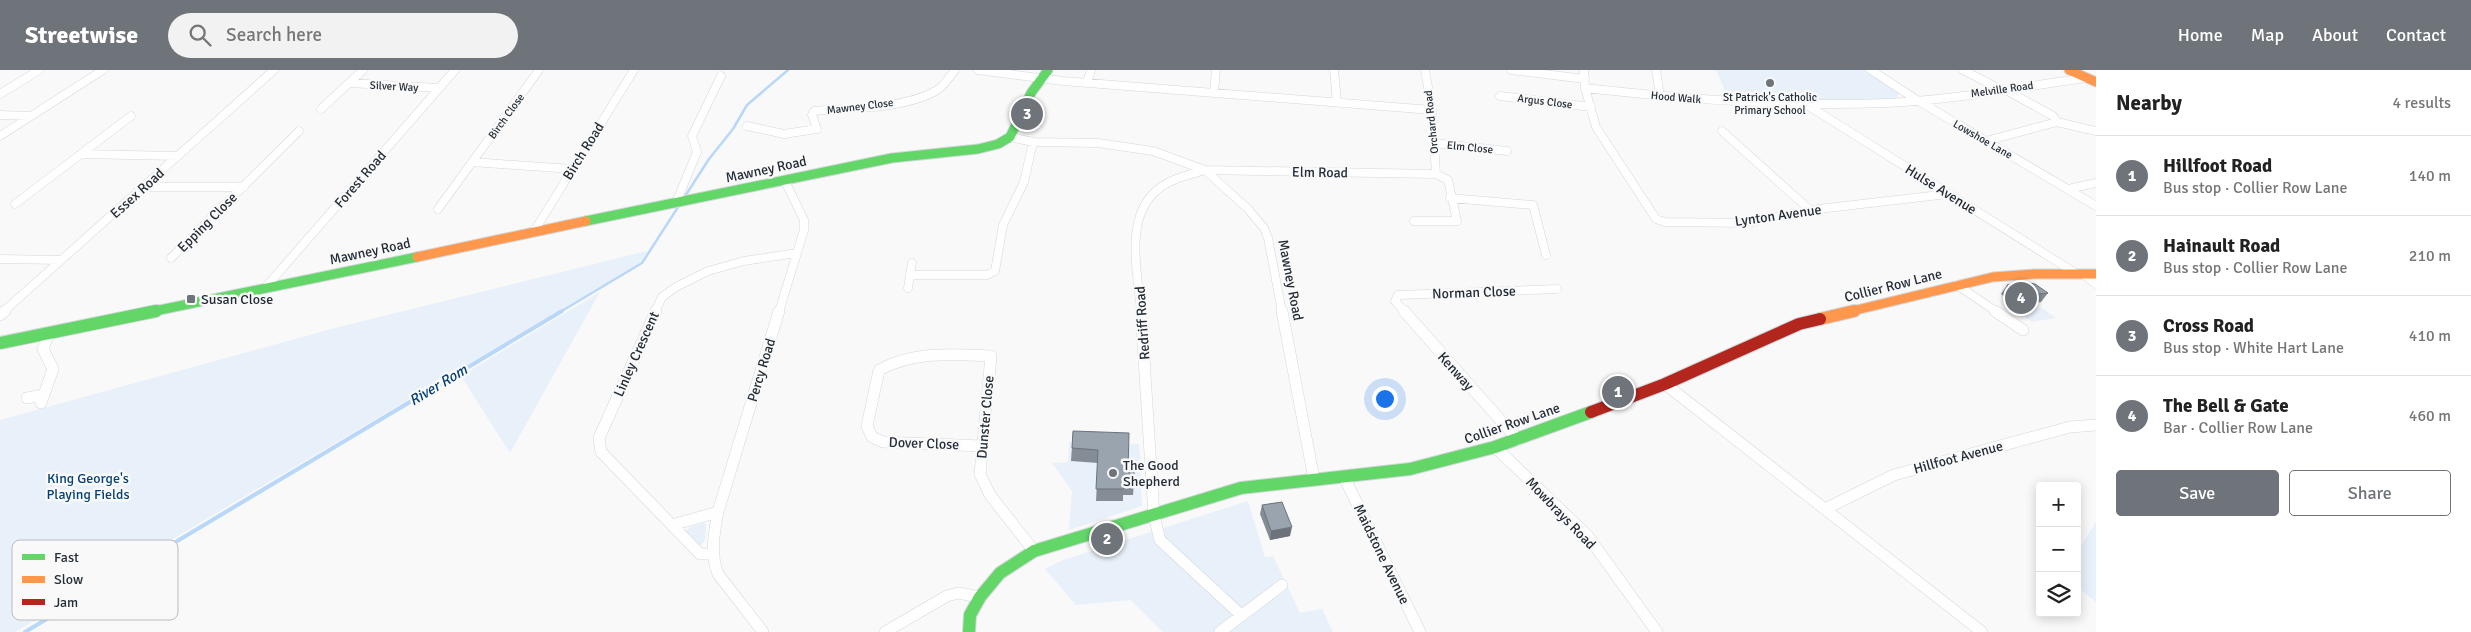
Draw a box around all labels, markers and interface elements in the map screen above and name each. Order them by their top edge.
search box [168,13,518,58]
text: Streetwise [25,20,138,50]
icon: search [186,21,214,49]
text: Search here [226,23,322,47]
text: Home [2178,24,2223,46]
text: Map [2251,24,2284,46]
text: About [2312,24,2358,46]
text: Contact [2386,24,2446,46]
marker: St Patrick's Catholic Primary School [1764,77,1776,89]
street label: Silver Way [369,79,419,94]
street label: Melville Road [1970,79,2034,100]
street label: Orchard Road [1422,89,1441,154]
street label: Hood Walk [1650,89,1702,106]
text: Nearby [2116,90,2182,116]
street label: Birch Close [486,91,527,142]
place label: St Patrick's Catholic Primary School [1723,91,1817,117]
street label: Argus Close [1517,92,1573,111]
text: 4 results [2392,93,2451,113]
pin: 3 [1011,95,1043,133]
street label: Mawney Close [826,96,894,117]
street label: Lowshoe Lane [1951,117,2015,162]
street label: Birch Road [559,119,608,183]
street label: Elm Close [1446,139,1494,156]
street label: Forest Road [331,147,390,211]
street label: Mawney Road [724,153,808,186]
text: Hillfoot Road [2163,154,2272,178]
street label: Hulse Avenue [1902,161,1980,218]
street label: Elm Road [1292,164,1348,181]
street label: Essex Road [107,165,168,222]
text: 1 [2128,166,2136,186]
text: 140 m [2409,166,2451,186]
text: Bus stop · Collier Row Lane [2163,178,2348,198]
street label: Epping Close [174,189,241,256]
street label: Lynton Avenue [1734,201,1823,230]
text: Hainault Road [2163,234,2280,258]
street label: Mawney Road [328,235,412,268]
street label: Mawney Road [1274,238,1307,322]
text: 2 [2128,246,2136,266]
text: 210 m [2409,246,2451,266]
text: Bus stop · Collier Row Lane [2163,258,2348,278]
street label: Collier Row Lane [1842,265,1944,306]
pin: 4 [2005,279,2037,317]
street label: Norman Close [1432,283,1516,302]
street label: Redriff Road [1131,286,1154,360]
place label: Susan Close [201,291,273,308]
marker: Susan Close [185,293,197,305]
street label: Linley Crescent [610,309,663,399]
text: Cross Road [2163,314,2254,338]
text: 3 [2128,326,2136,346]
text: 410 m [2409,326,2451,346]
street label: Percy Road [744,336,779,404]
text: Bus stop · White Hart Lane [2163,338,2344,358]
street label: Kenway [1434,349,1478,394]
water label: River Rom [406,360,471,409]
pin: 1 [1602,373,1634,411]
street label: Dunster Close [973,375,998,459]
your location [1372,386,1398,412]
text: The Bell & Gate [2163,394,2289,418]
street label: Collier Row Lane [1462,399,1562,448]
text: 4 [2128,406,2136,426]
text: 460 m [2409,406,2451,426]
text: Bar · Collier Row Lane [2163,418,2313,438]
street label: Dover Close [888,434,959,453]
street label: Hillfoot Avenue [1912,437,2005,478]
place label: The Good Shepherd [1123,457,1180,490]
marker: The Good Shepherd [1107,467,1119,479]
park label: King George's Playing Fields [46,470,130,503]
button: Save [2116,470,2279,516]
button: Share [2289,470,2451,516]
street label: Mowbrays Road [1522,474,1599,553]
map controls [2036,482,2081,617]
button: + [2036,482,2081,527]
street label: Maidstone Avenue [1350,501,1413,607]
pin: 2 [1091,520,1123,558]
button: − [2036,527,2081,572]
legend [12,540,178,620]
text: Fast [54,549,79,566]
text: Slow [54,571,83,588]
button: layers [2036,572,2081,617]
text: Jam [54,594,78,611]

